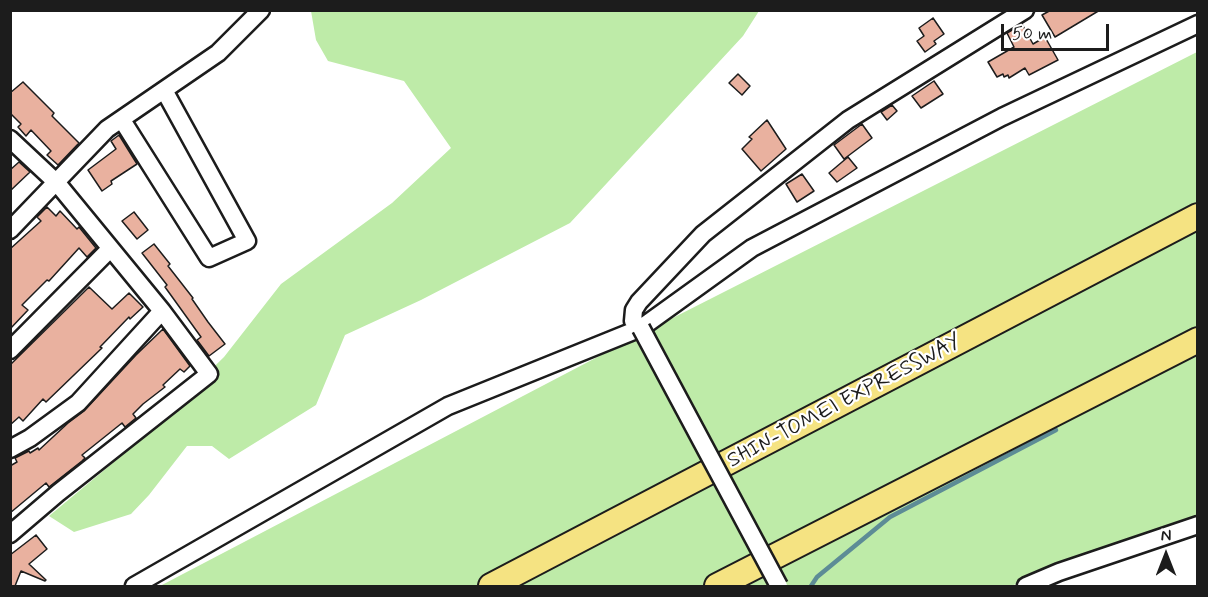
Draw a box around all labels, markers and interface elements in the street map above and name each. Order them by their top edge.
scale bar [1004,12,1112,50]
text: 50 m [1012,22,1052,46]
street label: SHIN-TOMEI EXPRESSWAY [724,329,966,475]
north arrow [1136,525,1196,585]
text: N [1161,526,1171,547]

